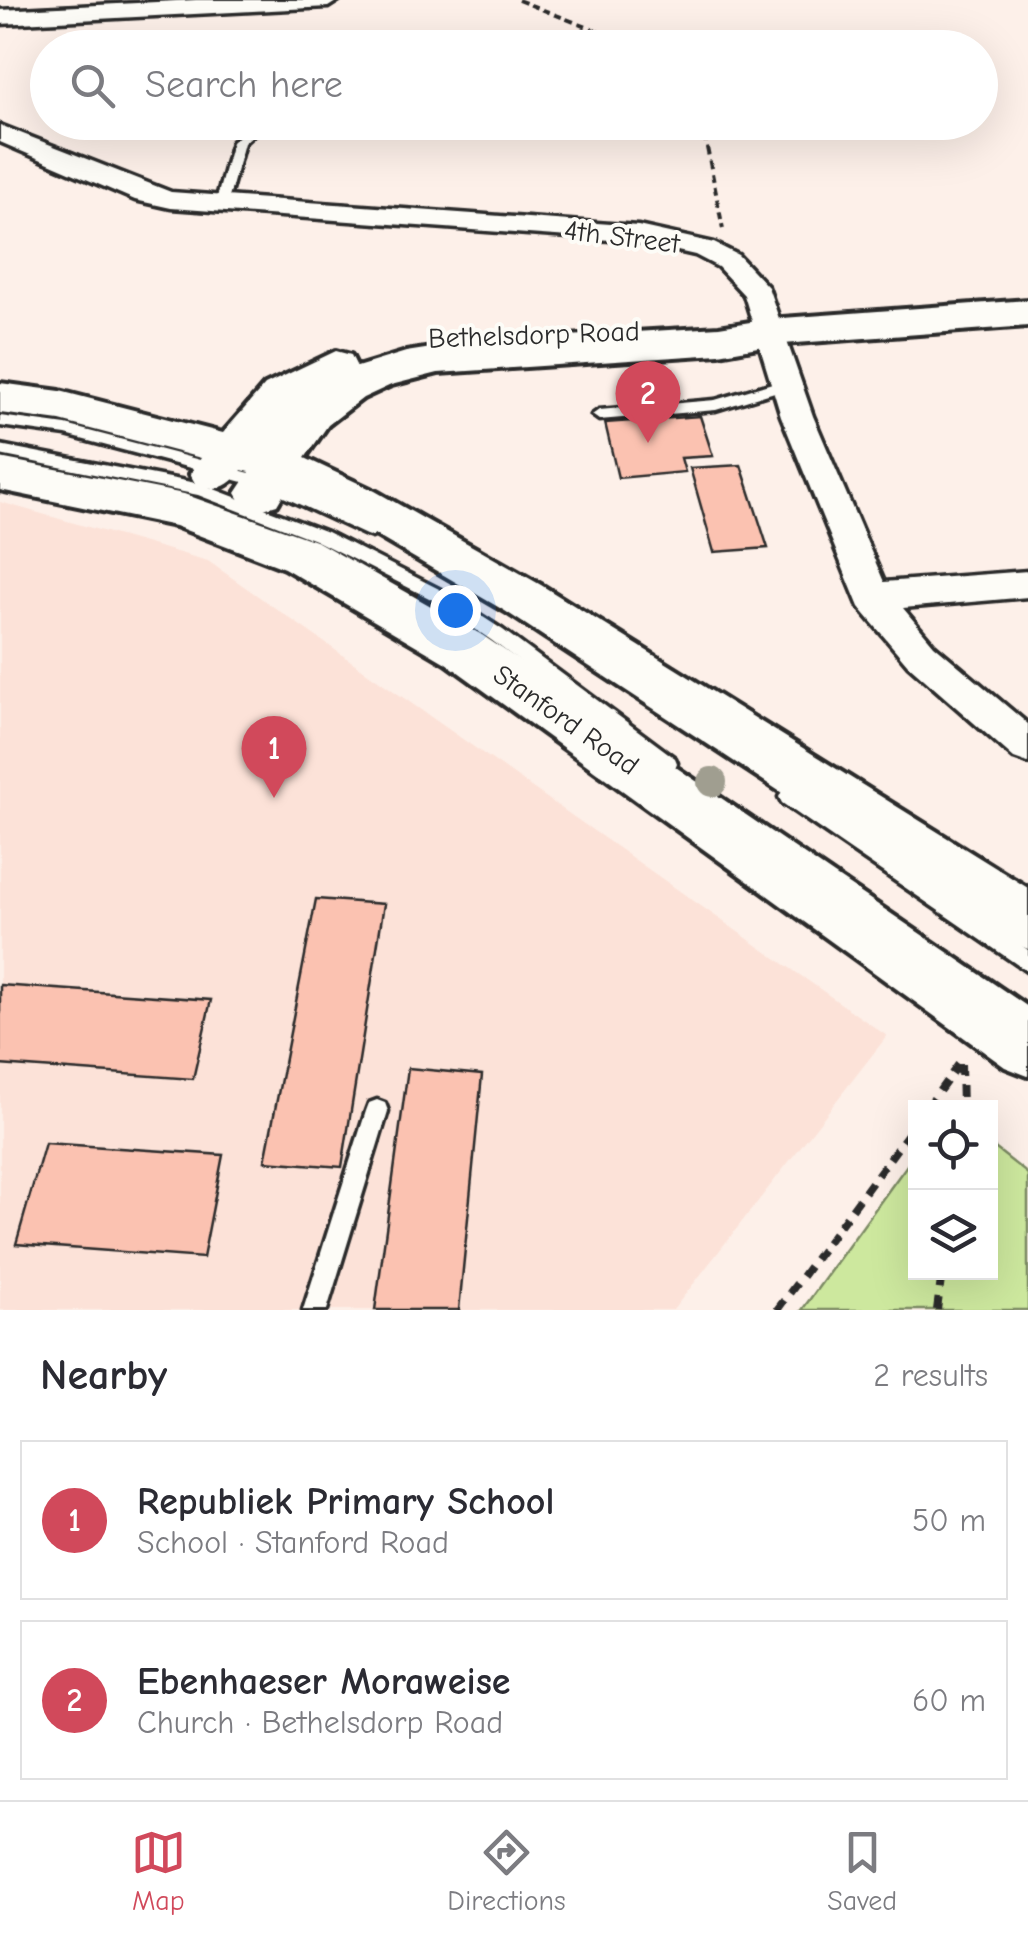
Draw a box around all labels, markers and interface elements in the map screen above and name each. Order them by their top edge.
search box [30,30,998,140]
icon: search [65,58,120,113]
text: Search here [145,63,343,107]
street label: 4th Street [562,214,683,260]
street label: Bethelsdorp Road [428,315,640,355]
pin: 2 [616,360,680,443]
your location [430,585,481,636]
street label: Stanford Road [487,658,645,782]
pin: 1 [242,716,306,798]
map controls [908,1100,998,1280]
button: locate [908,1100,998,1190]
button: layers [908,1190,998,1280]
text: Nearby [40,1351,167,1400]
text: 2 results [873,1357,988,1394]
text: Republiek Primary School [137,1480,554,1524]
text: 1 [68,1502,81,1539]
text: 50 m [912,1502,986,1539]
text: School · Stanford Road [137,1524,449,1561]
text: Ebenhaeser Moraweise [137,1660,510,1704]
text: 2 [67,1682,82,1719]
text: 60 m [912,1682,986,1719]
text: Church · Bethelsdorp Road [137,1704,503,1741]
tab: Map [131,1825,186,1917]
tab: Directions [447,1825,566,1917]
tab: Saved [827,1825,897,1917]

